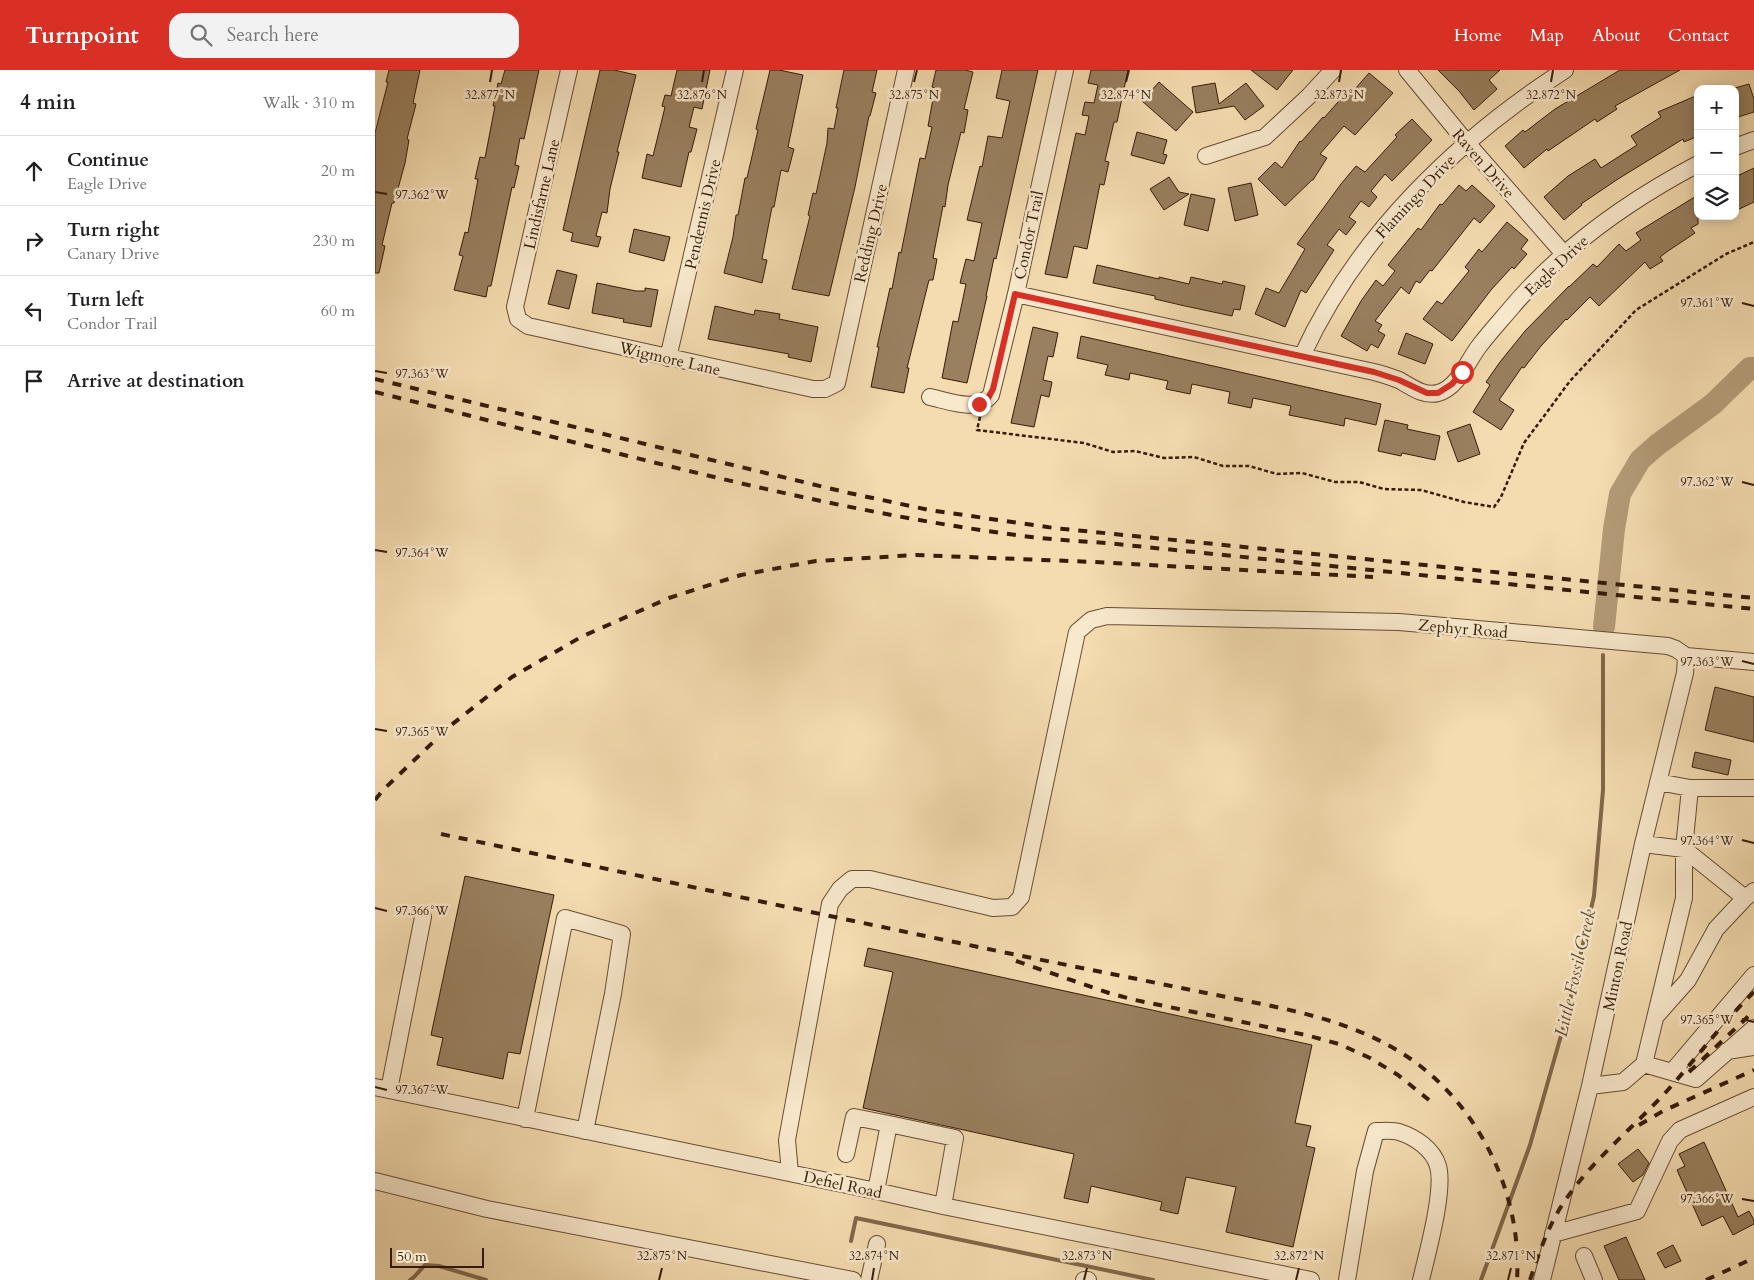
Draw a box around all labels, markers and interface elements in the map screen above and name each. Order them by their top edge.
search box [169,13,519,58]
text: Turnpoint [25,19,139,52]
icon: search [187,21,215,49]
text: Search here [227,22,319,48]
text: Home [1454,23,1502,48]
text: Map [1530,23,1564,48]
text: About [1592,23,1640,48]
text: Contact [1668,23,1729,48]
map controls [1694,85,1739,220]
button: + [1694,85,1739,130]
text: 32.877°N [465,87,516,103]
text: 32.876°N [677,87,728,103]
text: 32.875°N [889,87,940,103]
text: 32.874°N [1101,87,1152,103]
text: 32.873°N [1314,87,1365,103]
text: 32.872°N [1526,87,1577,103]
text: 4 min [20,88,76,117]
text: Walk · 310 m [263,92,355,114]
street label: Raven Drive [1447,124,1520,203]
button: − [1694,130,1739,175]
street label: Lindisfarne Lane [519,137,565,252]
text: Continue [67,147,149,173]
street label: Flamingo Drive [1371,150,1461,244]
icon: ahead [20,157,48,185]
street label: Pendennis Drive [680,157,726,272]
text: 20 m [321,160,355,182]
text: Eagle Drive [67,173,147,195]
button: layers [1694,175,1739,220]
street label: Redding Drive [849,182,893,285]
text: 97.362°W [395,187,449,203]
street label: Condor Trail [1009,189,1049,282]
text: Turn right [67,217,159,243]
icon: right [20,227,48,255]
text: 230 m [313,230,355,252]
street label: Eagle Drive [1520,230,1593,301]
text: Canary Drive [67,243,159,265]
text: Turn left [67,287,144,313]
text: 97.361°W [1680,295,1734,311]
icon: left [20,297,48,325]
text: 60 m [321,300,355,322]
text: Condor Trail [67,313,157,335]
street label: Wigmore Lane [616,336,723,381]
route start [1451,361,1474,384]
text: 97.363°W [395,366,449,382]
icon: arrive [20,367,48,395]
text: Arrive at destination [67,368,244,394]
route end [968,393,991,416]
text: 97.362°W [1680,474,1734,490]
text: 97.364°W [395,545,449,561]
street label: Zephyr Road [1417,614,1509,644]
text: 97.363°W [1680,654,1734,670]
text: 97.365°W [395,724,449,740]
text: 97.364°W [1680,833,1734,849]
text: 97.366°W [395,903,449,919]
water label: Little Fossil Creek [1549,907,1602,1039]
street label: Minton Road [1598,919,1638,1013]
text: 97.365°W [1680,1012,1734,1028]
text: 97.367°W [395,1082,449,1098]
street label: Defiel Road [801,1166,885,1204]
text: 97.366°W [1680,1191,1734,1207]
scale bar [390,1245,484,1268]
text: 50 m [397,1247,427,1266]
text: 32.875°N [637,1248,688,1264]
text: 32.874°N [849,1248,900,1264]
text: 32.873°N [1062,1248,1113,1264]
text: 32.872°N [1274,1248,1325,1264]
text: 32.871°N [1486,1248,1537,1264]

